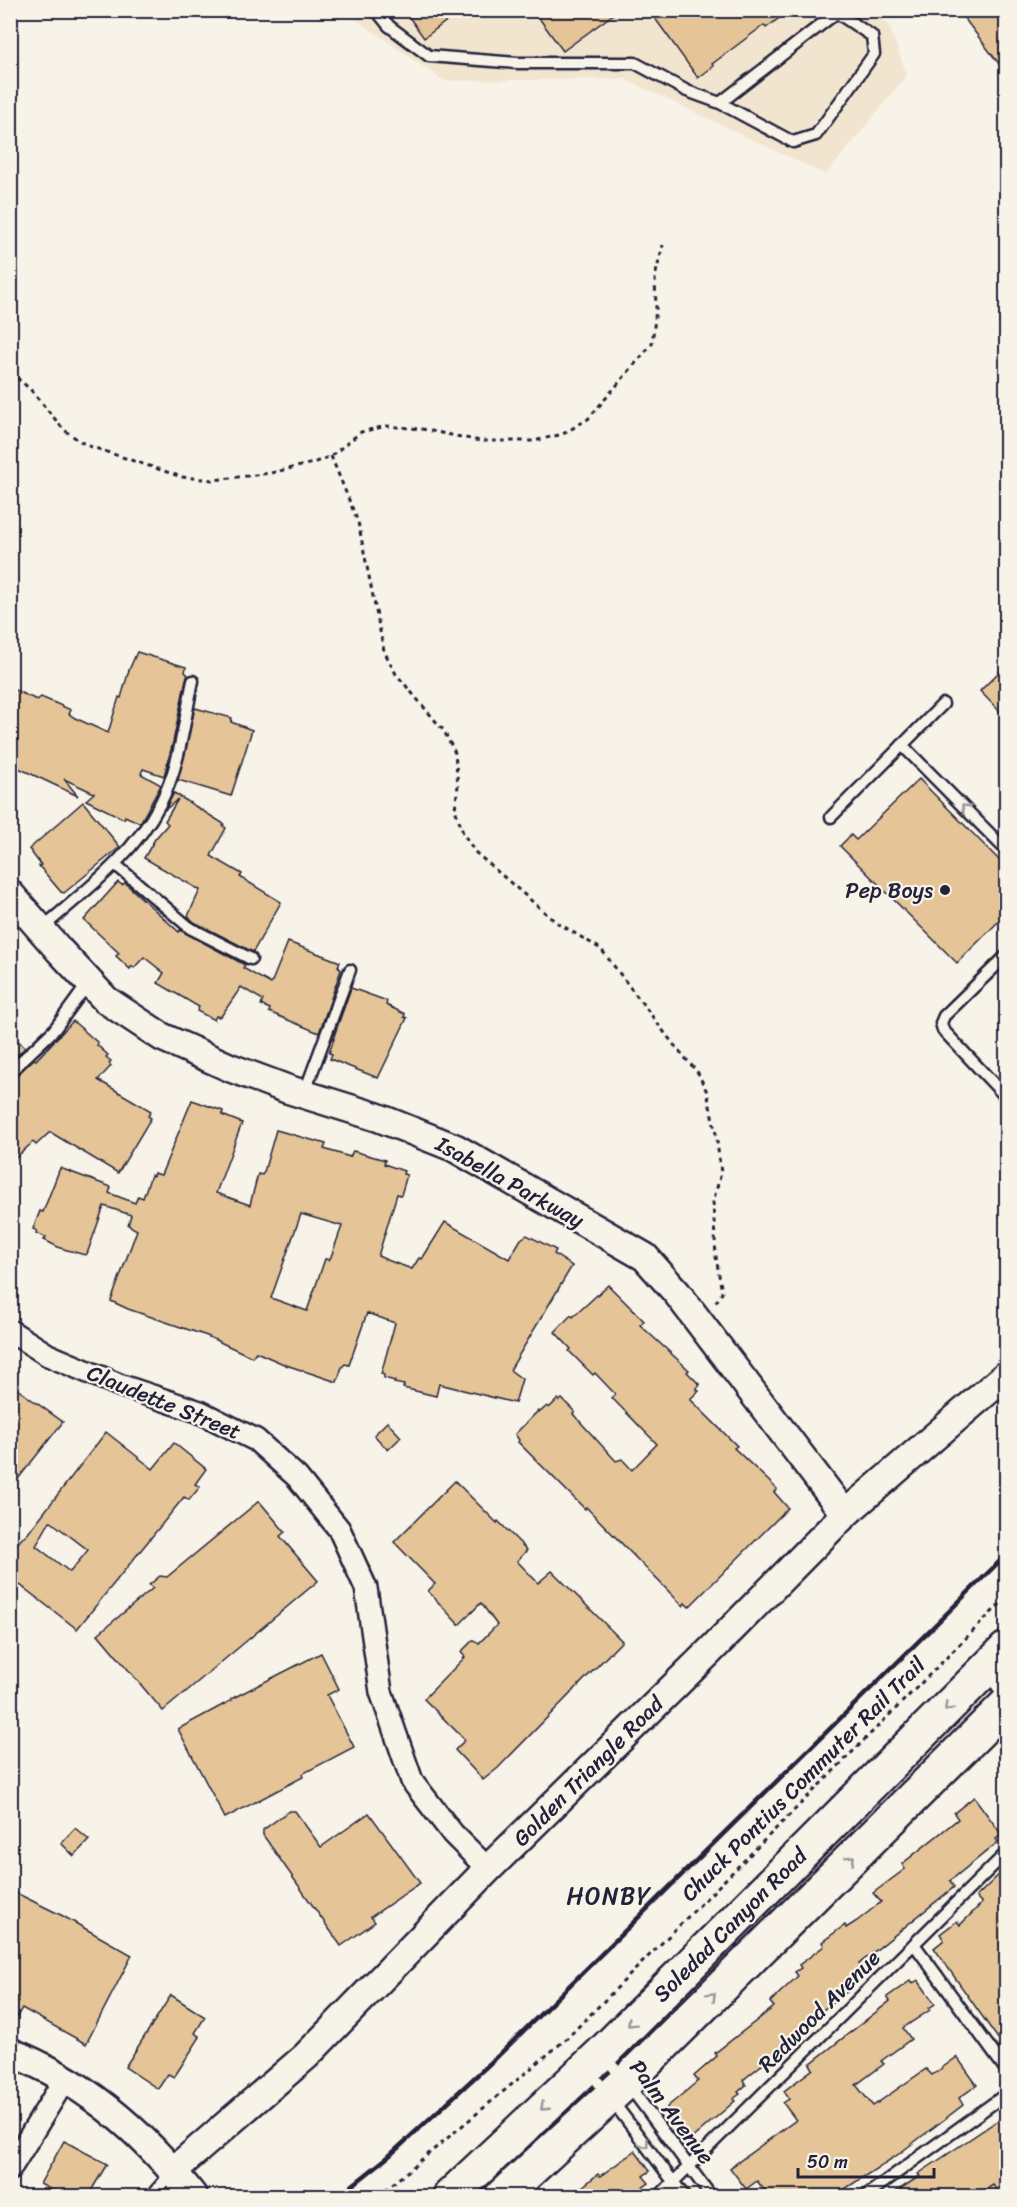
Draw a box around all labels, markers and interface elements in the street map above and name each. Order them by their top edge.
one-way arrow [962,805,973,816]
place label: Pep Boys [845,871,933,910]
marker: Pep Boys [938,883,952,897]
street label: Isabella Parkway [428,1124,592,1239]
street label: Claudette Street [81,1353,247,1451]
street label: Chuck Pontius Commuter Rail Trail [671,1647,935,1911]
street label: Golden Triangle Road [503,1685,674,1856]
one-way arrow [944,1700,955,1711]
street label: Soledad Canyon Road [643,1837,818,2012]
one-way arrow [843,1856,854,1867]
district label: HONBY [566,1875,652,1917]
street label: Redwood Avenue [748,1940,890,2082]
one-way arrow [705,1993,716,2004]
one-way arrow [628,2016,639,2027]
street label: Palm Avenue [619,2051,725,2173]
one-way arrow [541,2100,552,2111]
one-way arrow [638,2137,649,2148]
scale bar [798,2141,934,2179]
text: 50 m [807,2146,848,2178]

